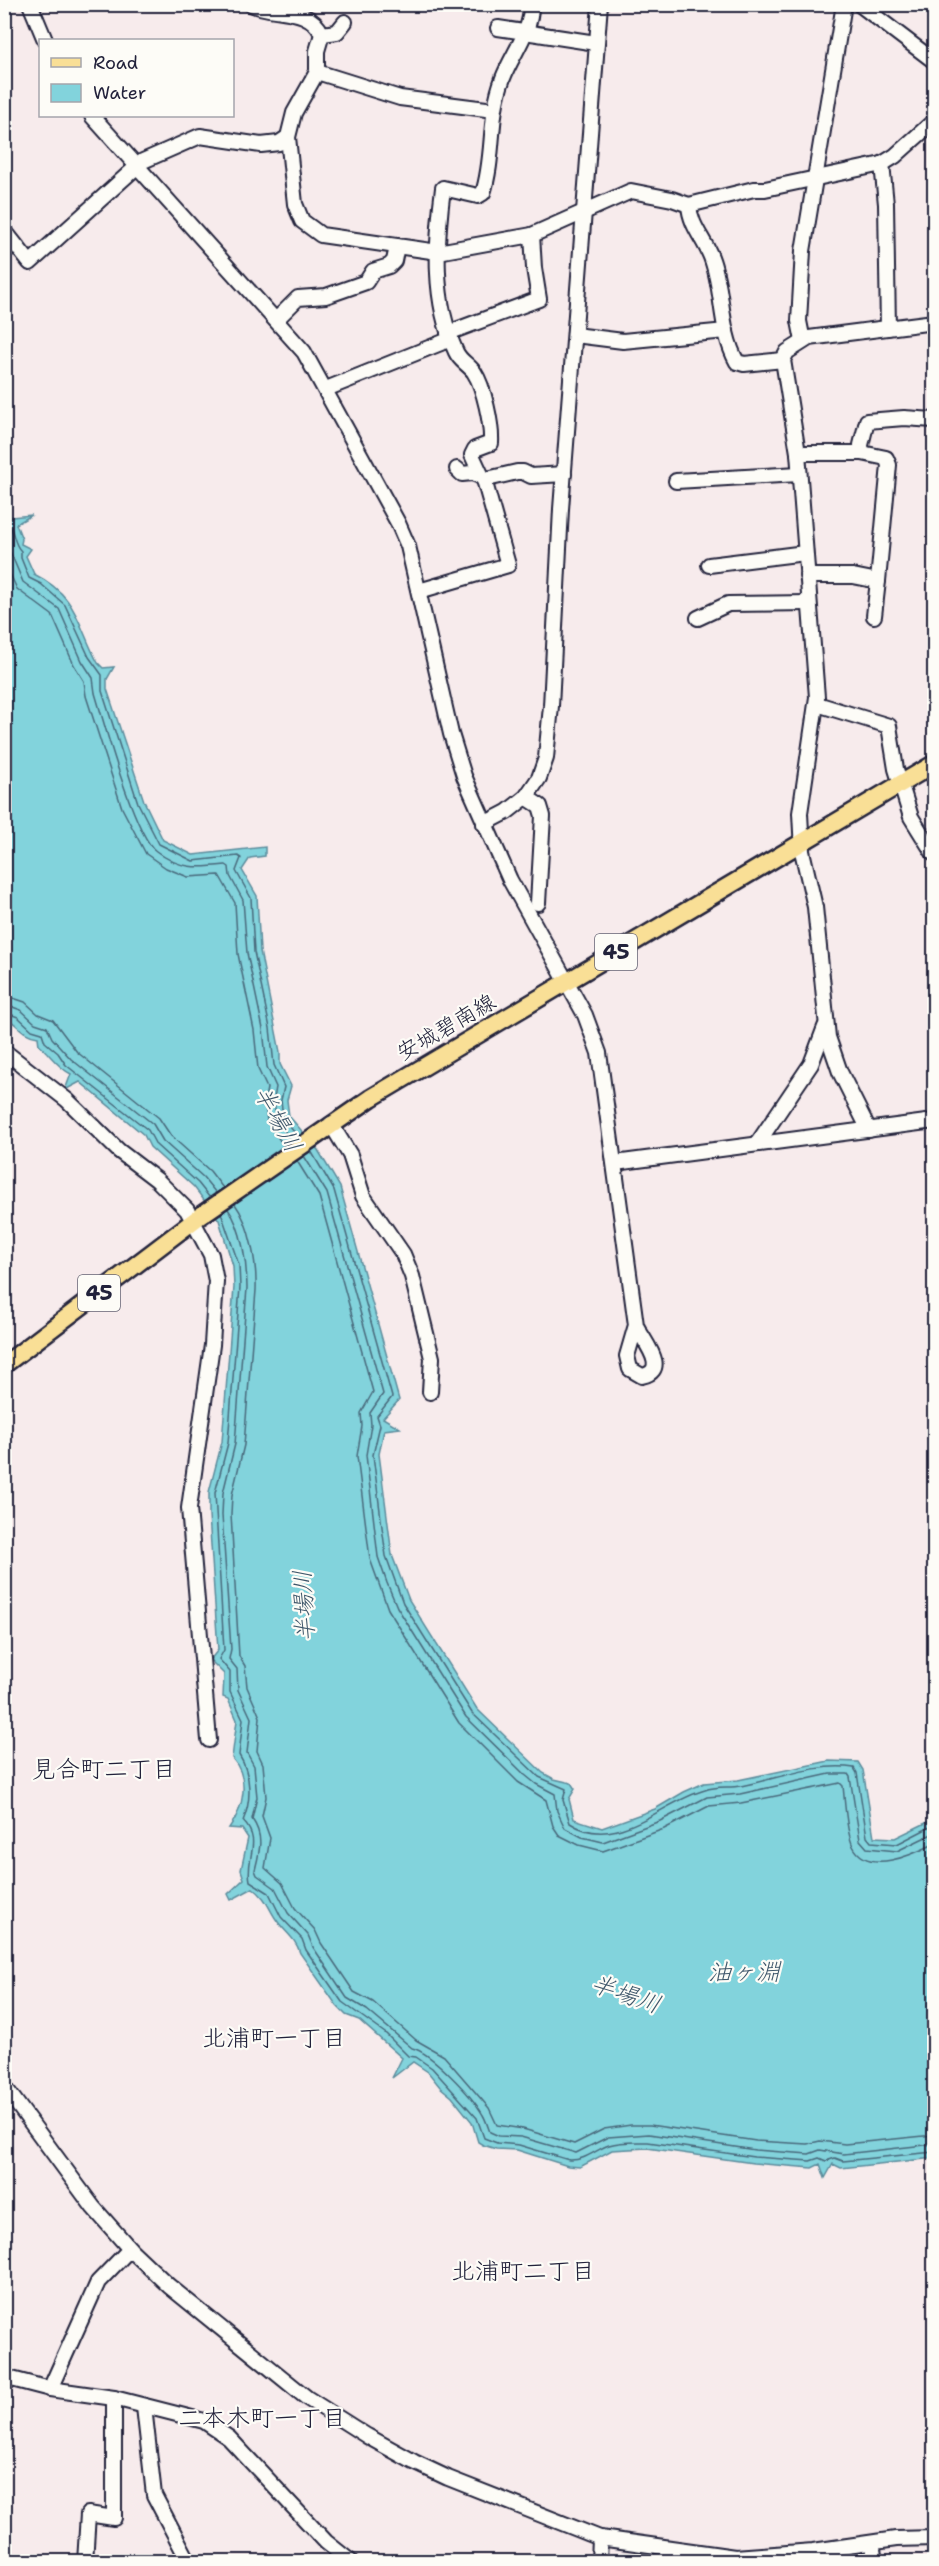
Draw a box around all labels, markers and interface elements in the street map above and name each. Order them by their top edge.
legend [39,39,234,117]
text: Road [93,51,138,75]
text: Water [93,81,146,105]
road number: 45 [595,934,637,970]
street label: 安城碧南線 [391,987,501,1067]
water label: 半場川 [247,1080,309,1158]
road number: 45 [78,1275,120,1311]
water label: 半場川 [286,1569,322,1643]
district label: 見合町二丁目 [32,1753,176,1785]
water label: 油ヶ淵 [708,1956,782,1988]
water label: 半場川 [587,1967,665,2021]
district label: 北浦町一丁目 [202,2022,346,2054]
district label: 北浦町二丁目 [451,2255,595,2287]
district label: 二本木町一丁目 [178,2402,346,2434]

